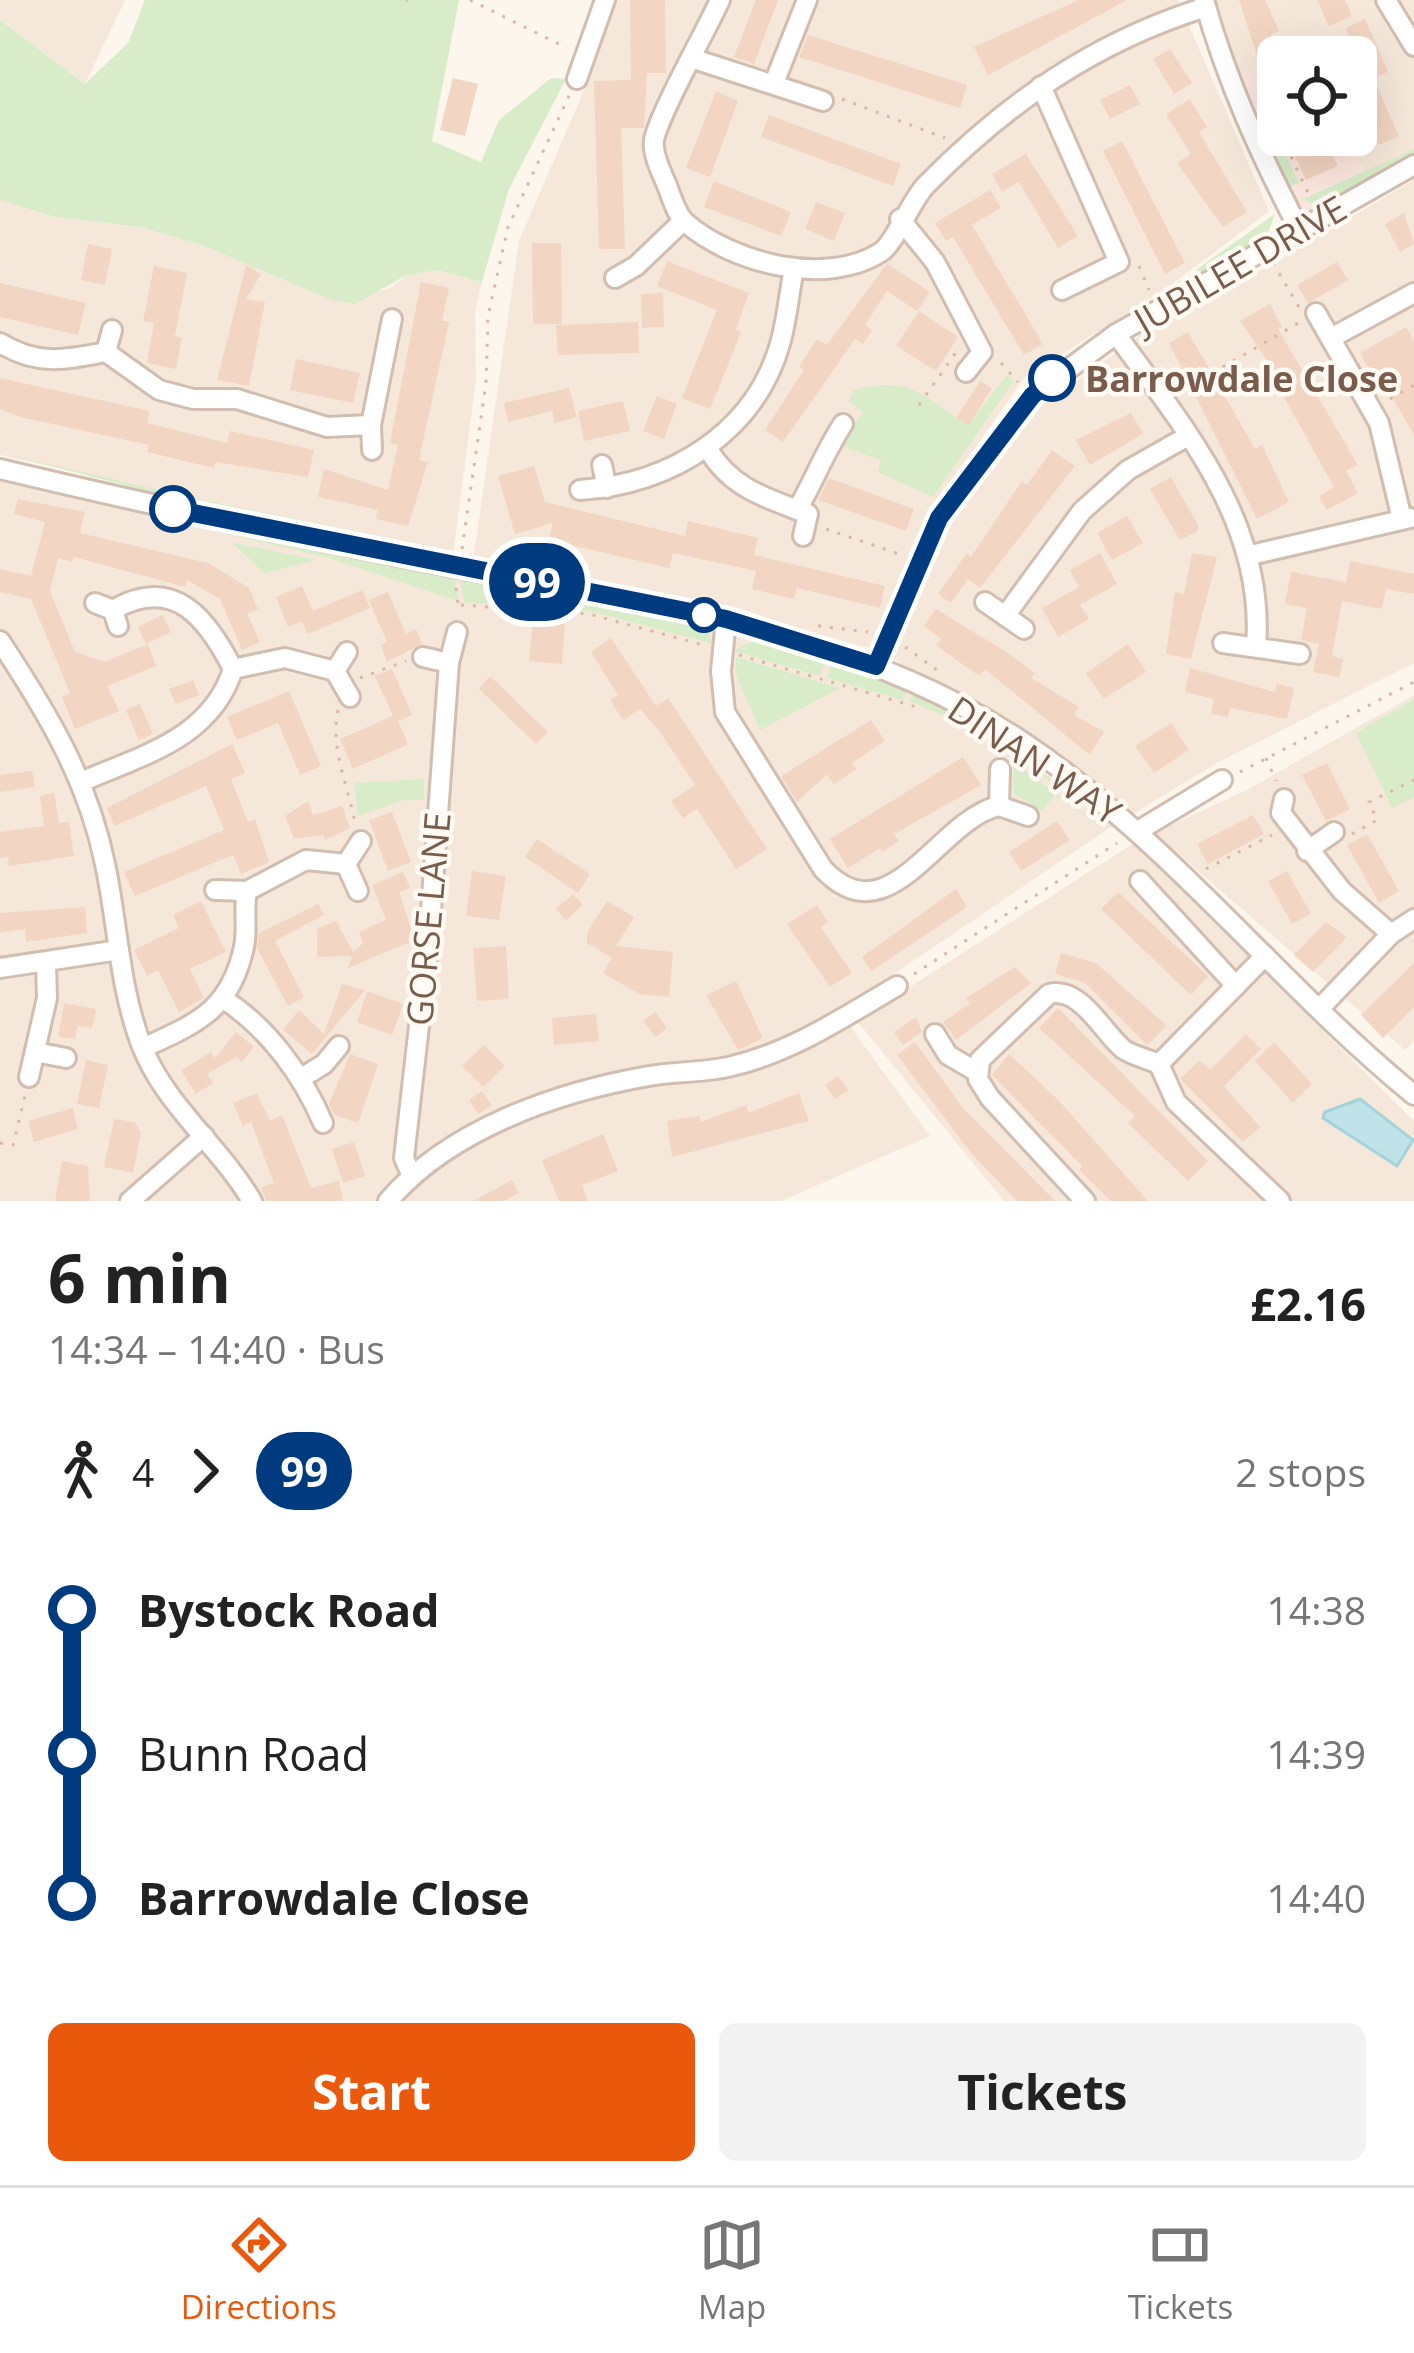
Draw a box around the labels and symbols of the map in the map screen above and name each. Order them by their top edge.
street label: JUBILEE DRIVE [1122,183,1355,346]
place label: Barrowdale Close [1085,354,1398,403]
marker: Barrowdale Close [1030,356,1074,400]
unlabelled marker [151,487,195,531]
line badge: 99 [483,543,591,621]
unlabelled marker [688,599,720,631]
street label: DINAN WAY [939,684,1132,836]
street label: GORSE LANE [394,810,462,1028]

